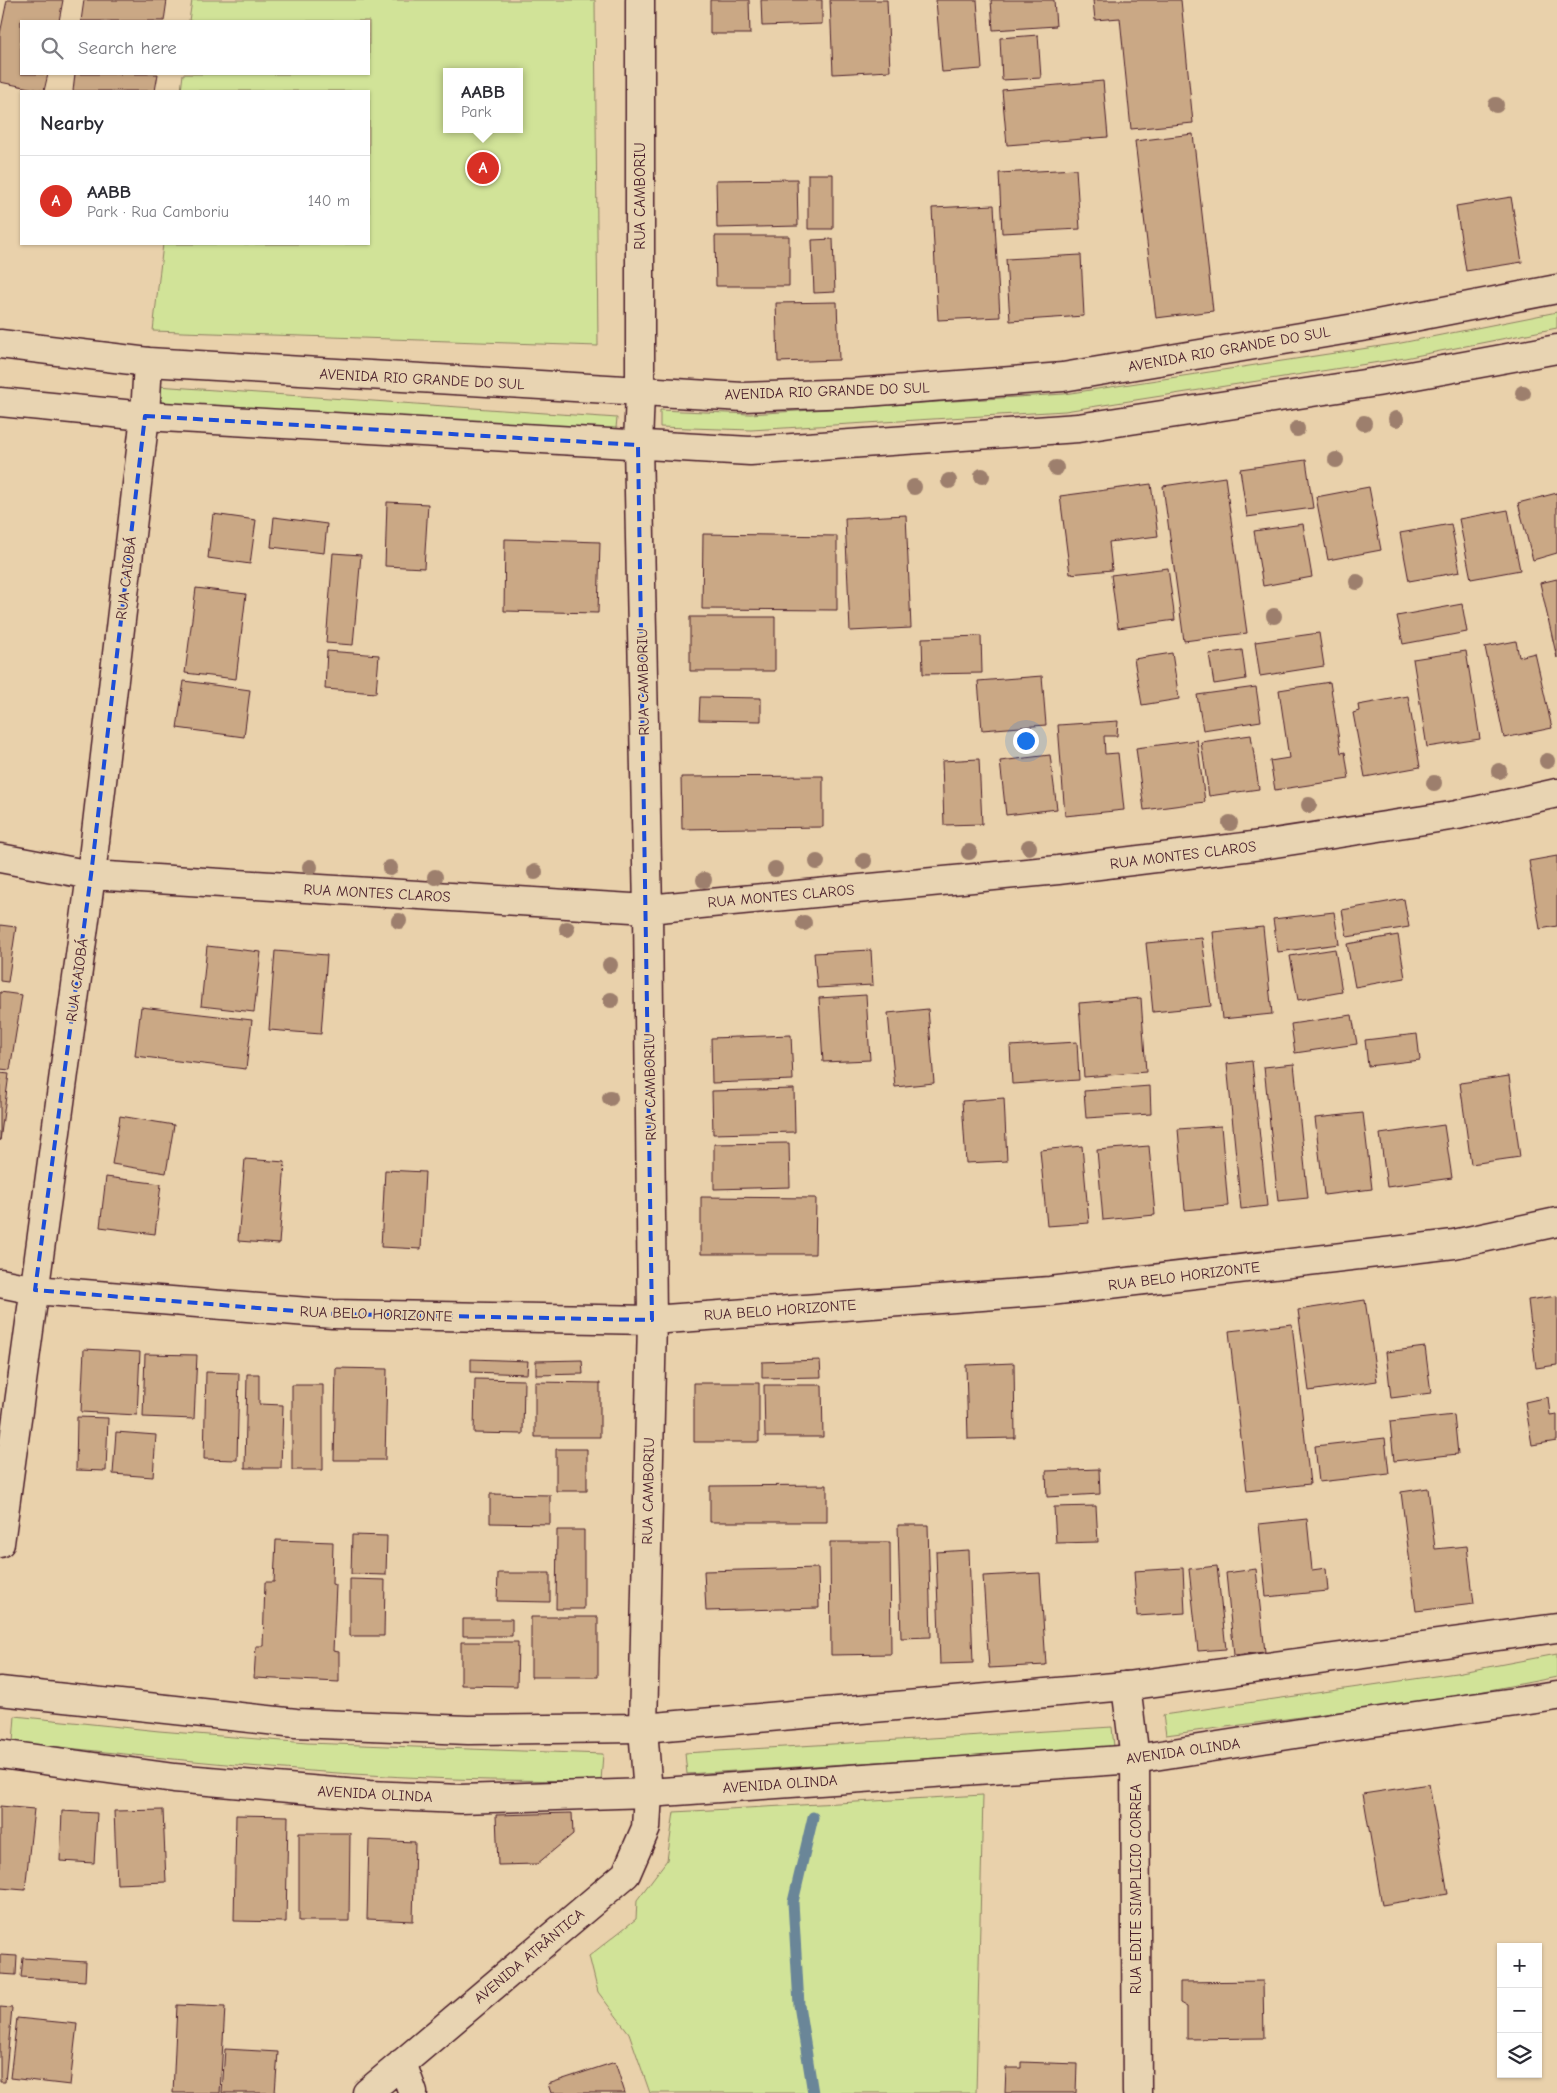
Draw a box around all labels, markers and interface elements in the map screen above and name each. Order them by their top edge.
search box [20,20,370,75]
icon: search [38,34,66,62]
text: Search here [78,37,177,59]
popup [443,68,523,133]
text: AABB [461,81,505,103]
text: Park [461,103,492,121]
text: Nearby [40,111,104,135]
street label: RUA CAMBORIU [631,142,649,250]
pin: A [467,149,499,187]
text: AABB [87,181,131,203]
text: A [52,192,60,210]
text: 140 m [308,192,350,210]
text: Park · Rua Camboriu [87,203,229,221]
street label: AVENIDA RIO GRANDE DO SUL [1126,322,1332,376]
street label: AVENIDA RIO GRANDE DO SUL [319,365,525,393]
street label: AVENIDA RIO GRANDE DO SUL [724,378,930,404]
street label: RUA CAIOBÁ [111,535,140,621]
street label: RUA CAMBORIU [633,628,653,736]
your location [1013,728,1039,754]
street label: RUA MONTES CLAROS [1109,837,1257,873]
street label: RUA MONTES CLAROS [303,880,451,906]
street label: RUA MONTES CLAROS [707,881,855,911]
street label: RUA CAIOBÁ [61,937,92,1023]
street label: RUA CAMBORIU [640,1033,660,1141]
street label: RUA BELO HORIZONTE [1107,1258,1261,1294]
street label: RUA BELO HORIZONTE [703,1296,857,1324]
street label: RUA BELO HORIZONTE [299,1302,453,1326]
street label: RUA CAMBORIU [638,1437,658,1545]
street label: AVENIDA OLINDA [1125,1734,1242,1768]
street label: AVENIDA OLINDA [722,1771,838,1797]
street label: AVENIDA OLINDA [317,1782,433,1806]
street label: RUA EDITE SIMPLICIO CORREA [1127,1783,1145,1994]
street label: AVENIDA ATRÂNTICA [470,1904,588,2007]
map controls [1497,1943,1542,2078]
button: + [1497,1943,1542,1988]
button: − [1497,1988,1542,2033]
button: layers [1497,2033,1542,2078]

